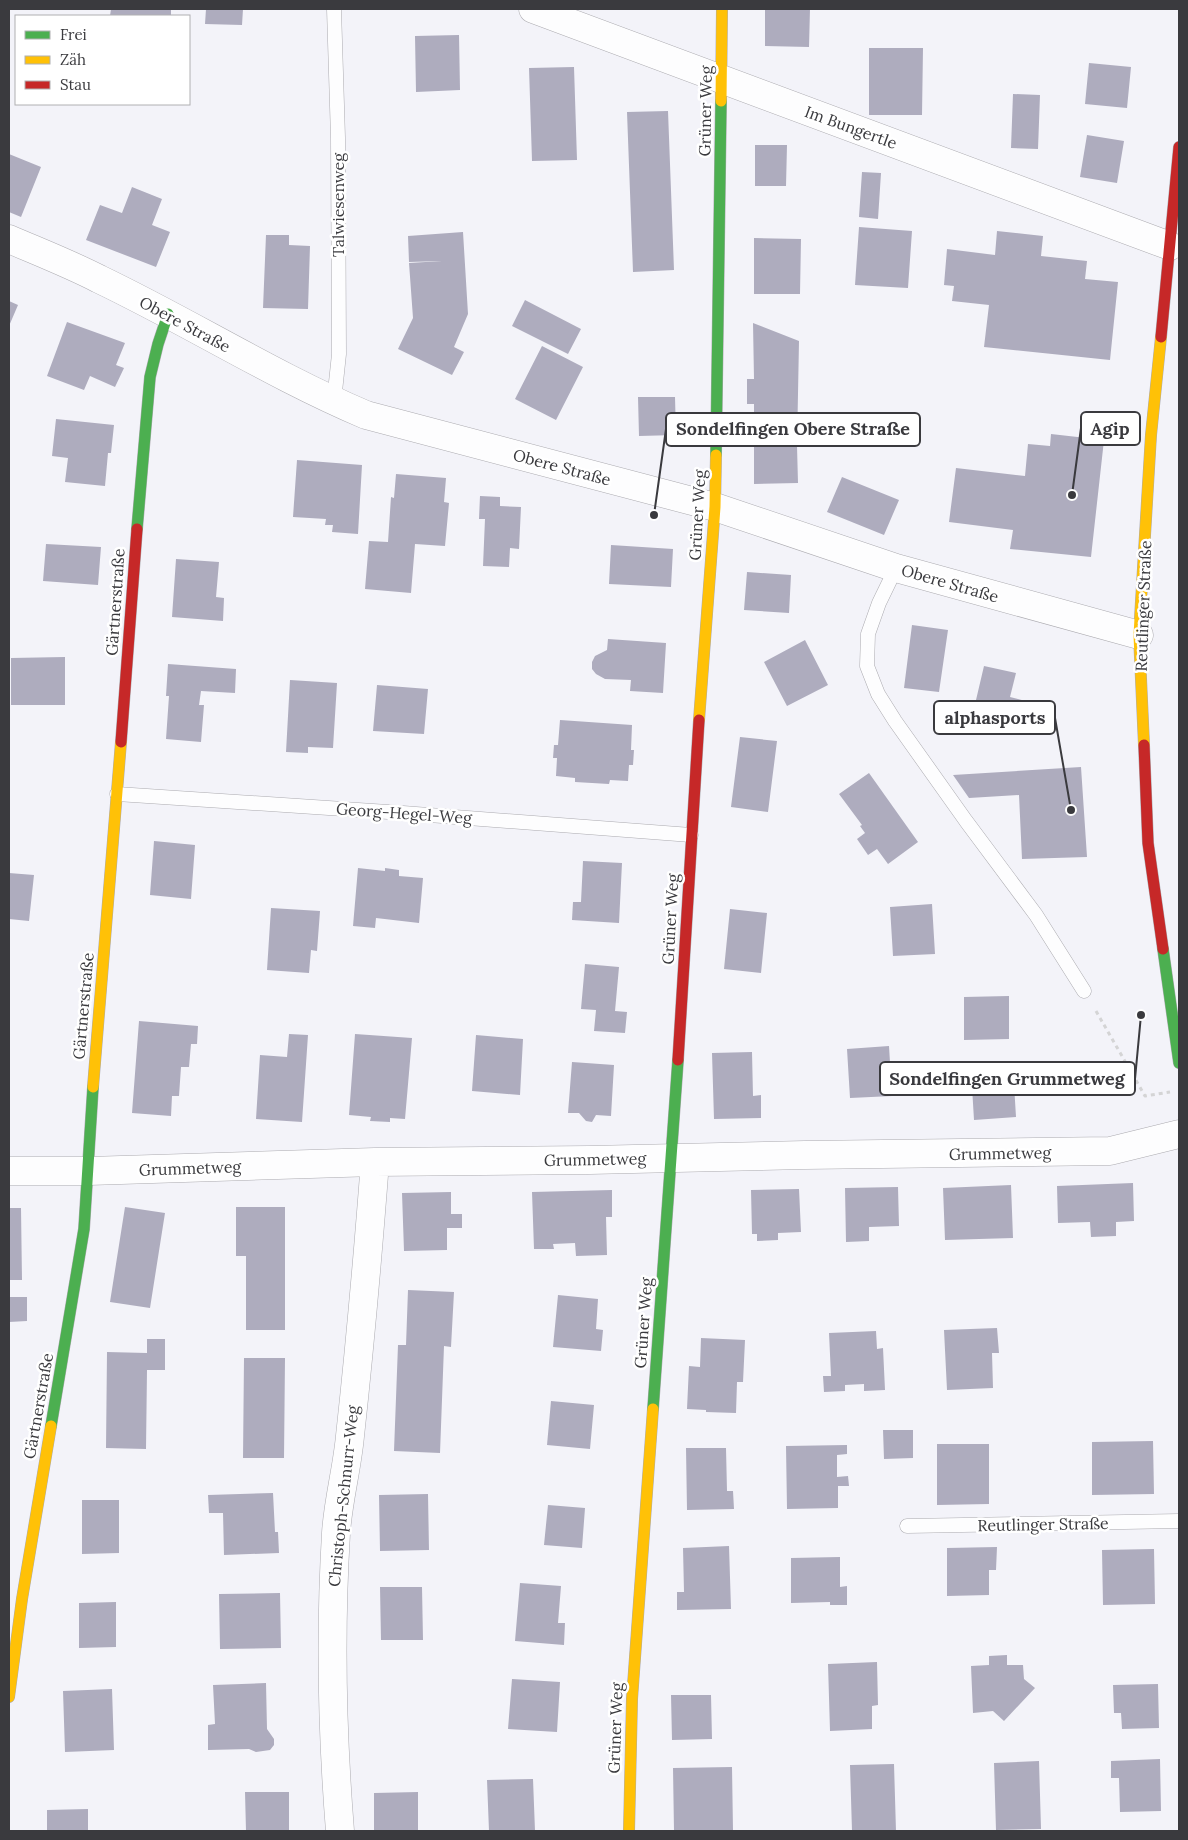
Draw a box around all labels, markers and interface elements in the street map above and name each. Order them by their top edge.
legend [15,15,190,105]
text: Frei [60,25,87,44]
text: Zäh [60,50,86,69]
street label: Grüner Weg [694,64,716,157]
text: Stau [60,75,91,94]
street label: Im Bungertle [802,101,900,153]
street label: Talwiesenweg [328,152,348,257]
street label: Obere Straße [136,292,234,357]
callout: Agip [1081,412,1140,445]
callout: Sondelfingen Obere Straße [666,413,920,446]
text: Sondelfingen Obere Straße [676,417,910,440]
text: Agip [1091,417,1130,440]
street label: Obere Straße [511,444,613,490]
street label: Grüner Weg [685,468,709,561]
street label: Reutlinger Straße [1131,540,1155,672]
street label: Gärtnerstraße [101,547,129,656]
street label: Obere Straße [899,560,1001,607]
callout: alphasports [934,701,1055,734]
text: alphasports [945,706,1046,729]
street label: Georg-Hegel-Weg [335,798,474,828]
street label: Grüner Weg [658,872,682,965]
street label: Gärtnerstraße [68,951,98,1060]
callout: Sondelfingen Grummetweg [880,1062,1135,1095]
text: Sondelfingen Grummetweg [889,1067,1126,1090]
street label: Grummetweg [949,1142,1053,1164]
street label: Grummetweg [544,1148,648,1170]
street label: Grummetweg [138,1156,243,1180]
street label: Grüner Weg [630,1276,656,1369]
street label: Gärtnerstraße [19,1351,57,1461]
street label: Christoph-Schnurr-Weg [324,1403,363,1588]
street label: Reutlinger Straße [977,1513,1109,1535]
street label: Grüner Weg [603,1681,627,1774]

